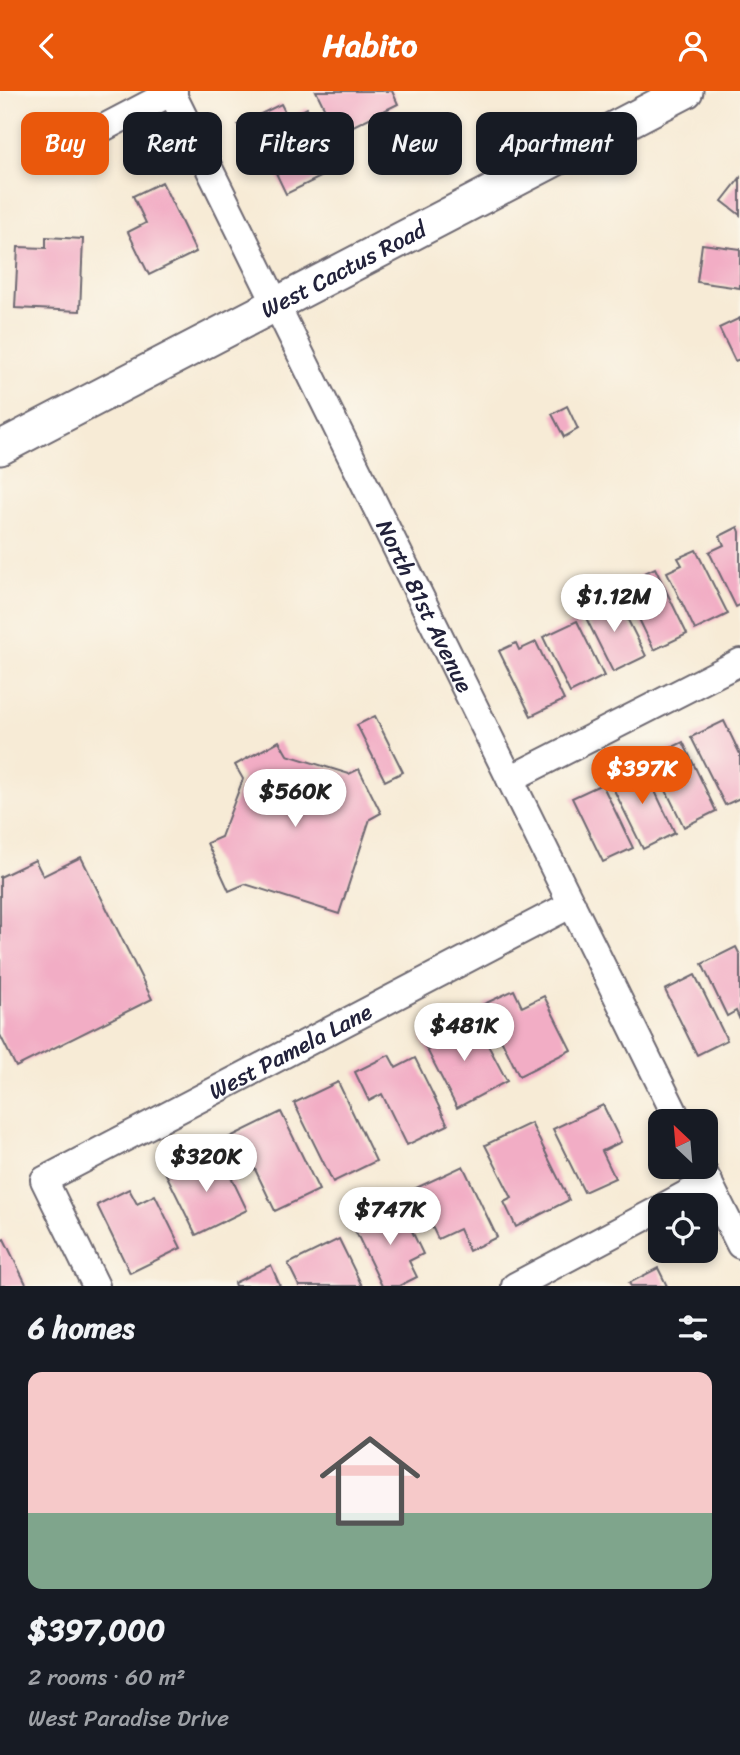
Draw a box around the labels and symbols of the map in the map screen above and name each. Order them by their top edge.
street label: West Cactus Road [253,209,435,330]
street label: North 81st Avenue [364,512,484,700]
pin: $1.12M [557,575,671,634]
pin: $397K [593,747,691,806]
pin: $560K [246,769,344,829]
street label: West Pamela Lane [201,992,380,1112]
pin: $481K [415,1003,513,1063]
north arrow [648,1109,718,1179]
pin: $320K [157,1135,255,1194]
pin: $747K [341,1187,439,1247]

